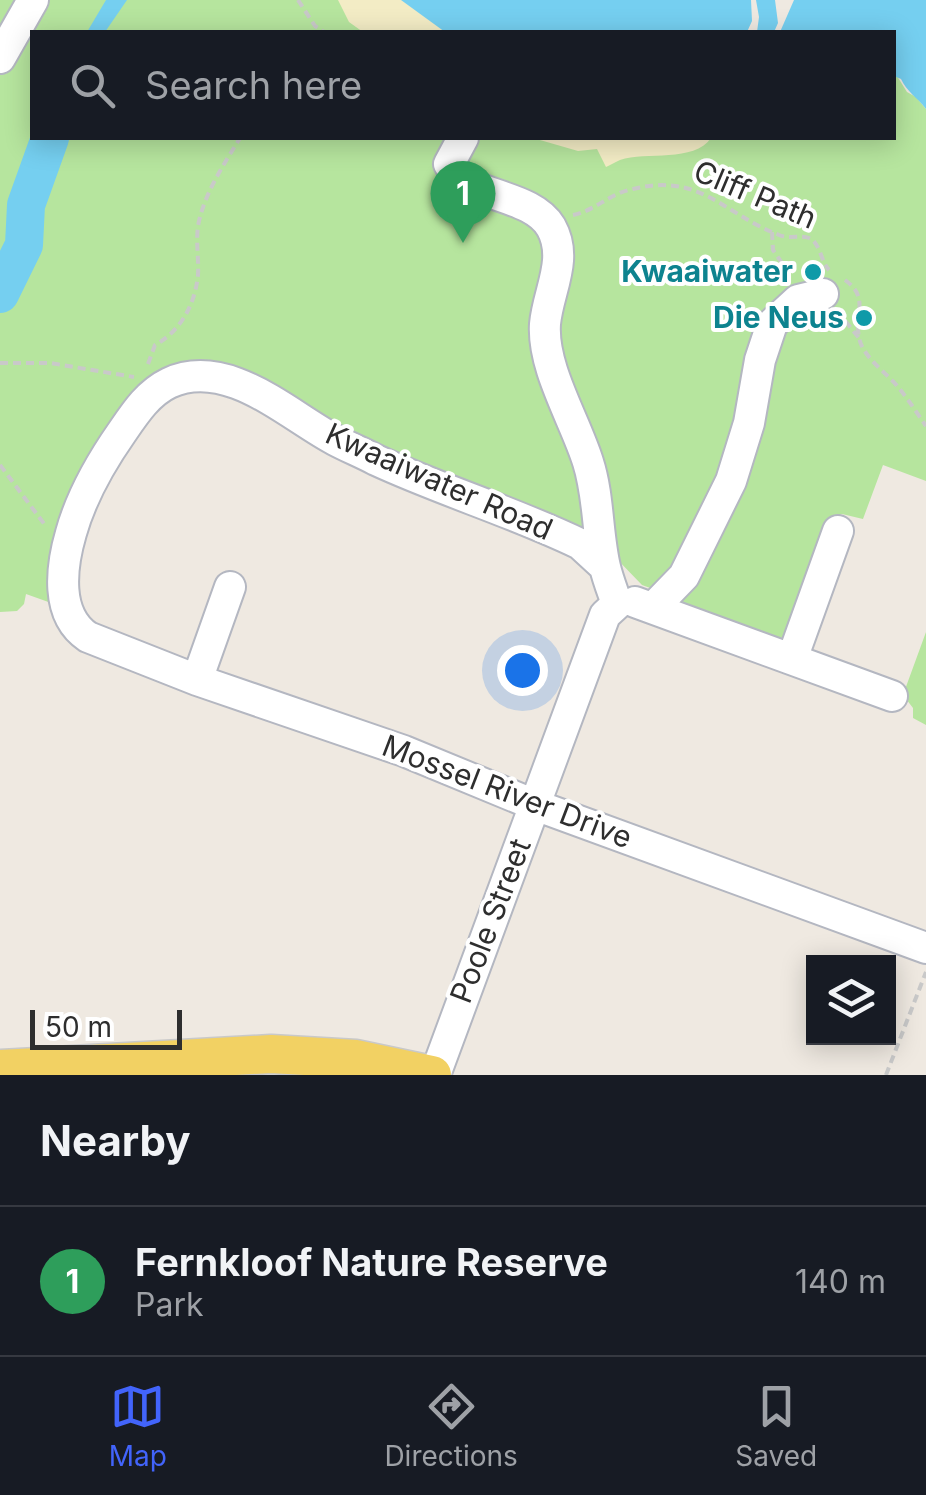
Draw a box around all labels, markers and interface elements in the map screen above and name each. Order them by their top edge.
search box [30,30,896,140]
icon: search [65,58,120,113]
text: Search here [145,62,362,108]
street label: Cliff Path [689,152,822,236]
pin: 1 [430,160,496,243]
place label: Kwaaiwater [621,253,793,289]
marker: Kwaaiwater [802,261,824,283]
place label: Die Neus [713,299,844,335]
marker: Die Neus [853,307,875,329]
street label: Kwaaiwater Road [320,415,558,547]
your location [497,645,548,696]
street label: Mossel River Drive [377,727,637,855]
street label: Poole Street [442,833,538,1008]
map controls [806,955,896,1045]
button: layers [806,955,896,1045]
scale bar [30,1005,182,1050]
text: 50 m [45,1010,112,1044]
text: Nearby [40,1115,191,1166]
text: Fernkloof Nature Reserve [135,1239,608,1285]
text: 1 [66,1262,79,1301]
text: 140 m [795,1262,886,1301]
text: Park [135,1285,204,1324]
tab: Map [109,1379,167,1473]
tab: Directions [384,1379,518,1473]
tab: Saved [735,1379,817,1473]

